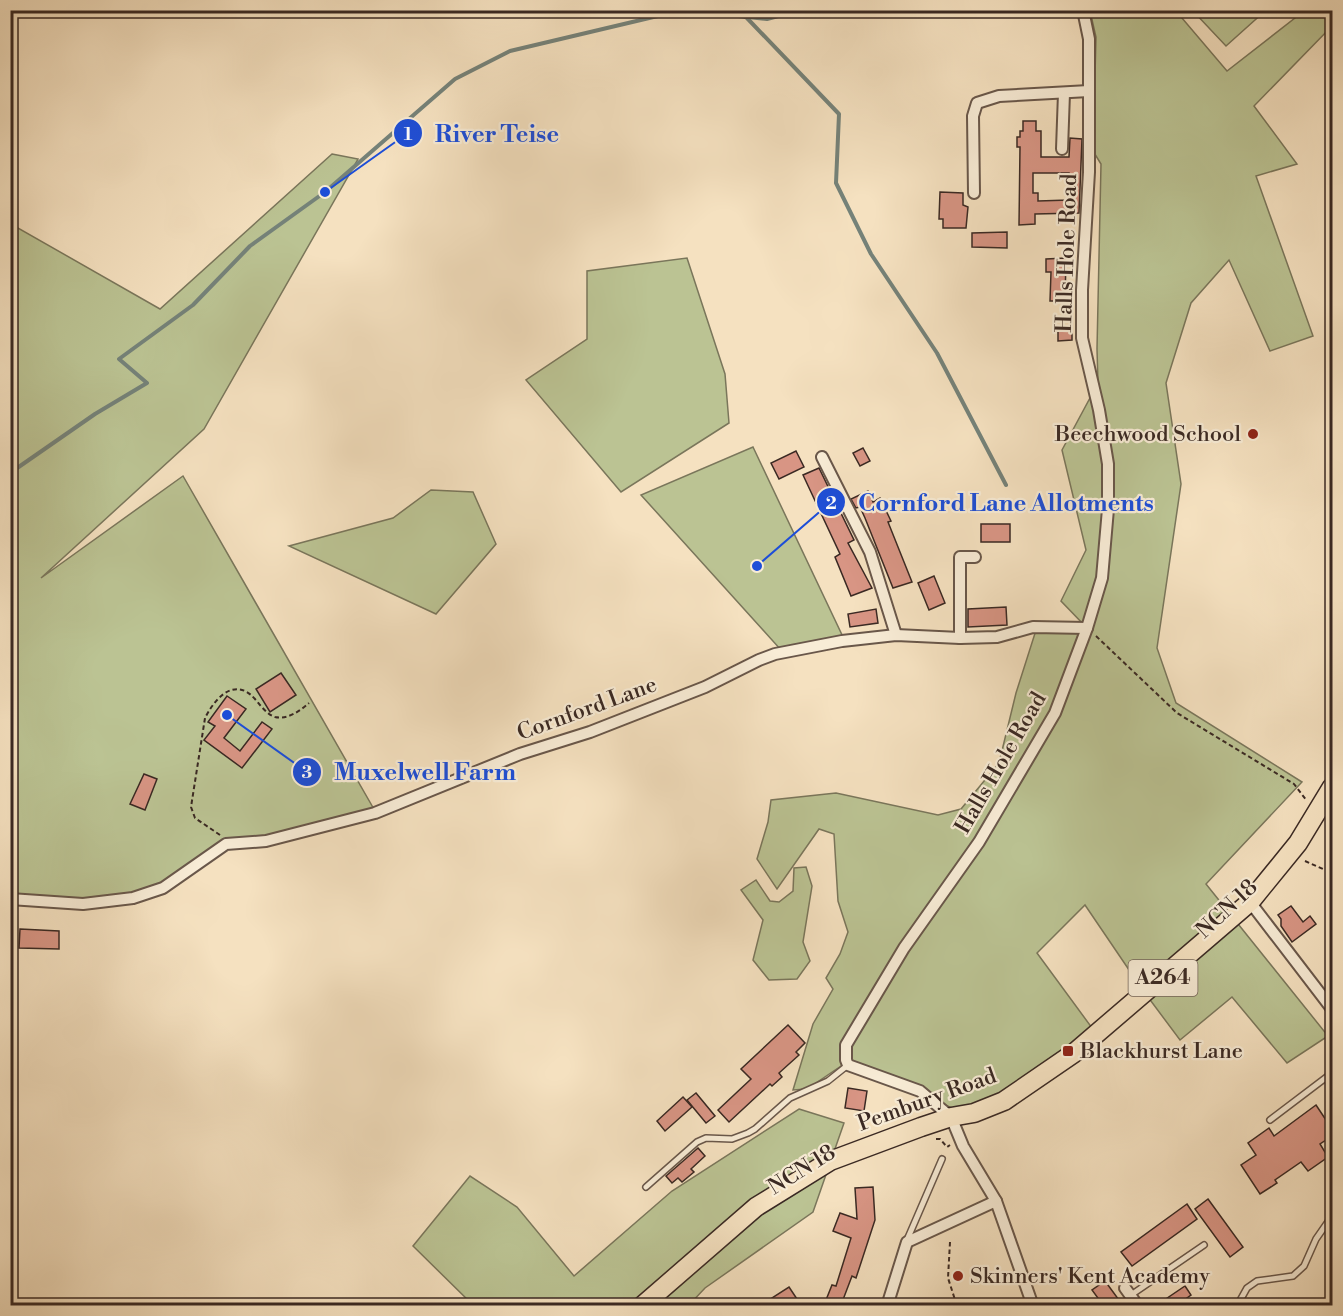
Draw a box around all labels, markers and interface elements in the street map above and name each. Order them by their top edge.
callout: River Teise [393,112,572,154]
text: River Teise [435,120,559,150]
text: 1 [404,123,413,146]
street label: Halls Hole Road [1051,173,1083,333]
place label: Beechwood School [1054,421,1241,448]
marker: Beechwood School [1246,427,1260,441]
callout: Cornford Lane Allotments [816,481,1166,523]
text: Cornford Lane Allotments [858,489,1154,519]
text: 2 [825,492,837,515]
street label: Cornford Lane [513,671,661,747]
street label: Halls Hole Road [950,687,1053,839]
callout: Muxelwell Farm [292,751,528,793]
text: Muxelwell Farm [334,758,516,788]
text: 3 [302,761,313,784]
street label: NCN 18 [1191,874,1263,944]
road number: A264 [1128,960,1198,996]
place label: Blackhurst Lane [1079,1038,1243,1065]
marker: Blackhurst Lane [1061,1044,1075,1058]
street label: Pembury Road [854,1062,1001,1138]
street label: NCN 18 [763,1139,841,1201]
place label: Skinners' Kent Academy [970,1263,1210,1290]
marker: Skinners' Kent Academy [951,1269,965,1283]

